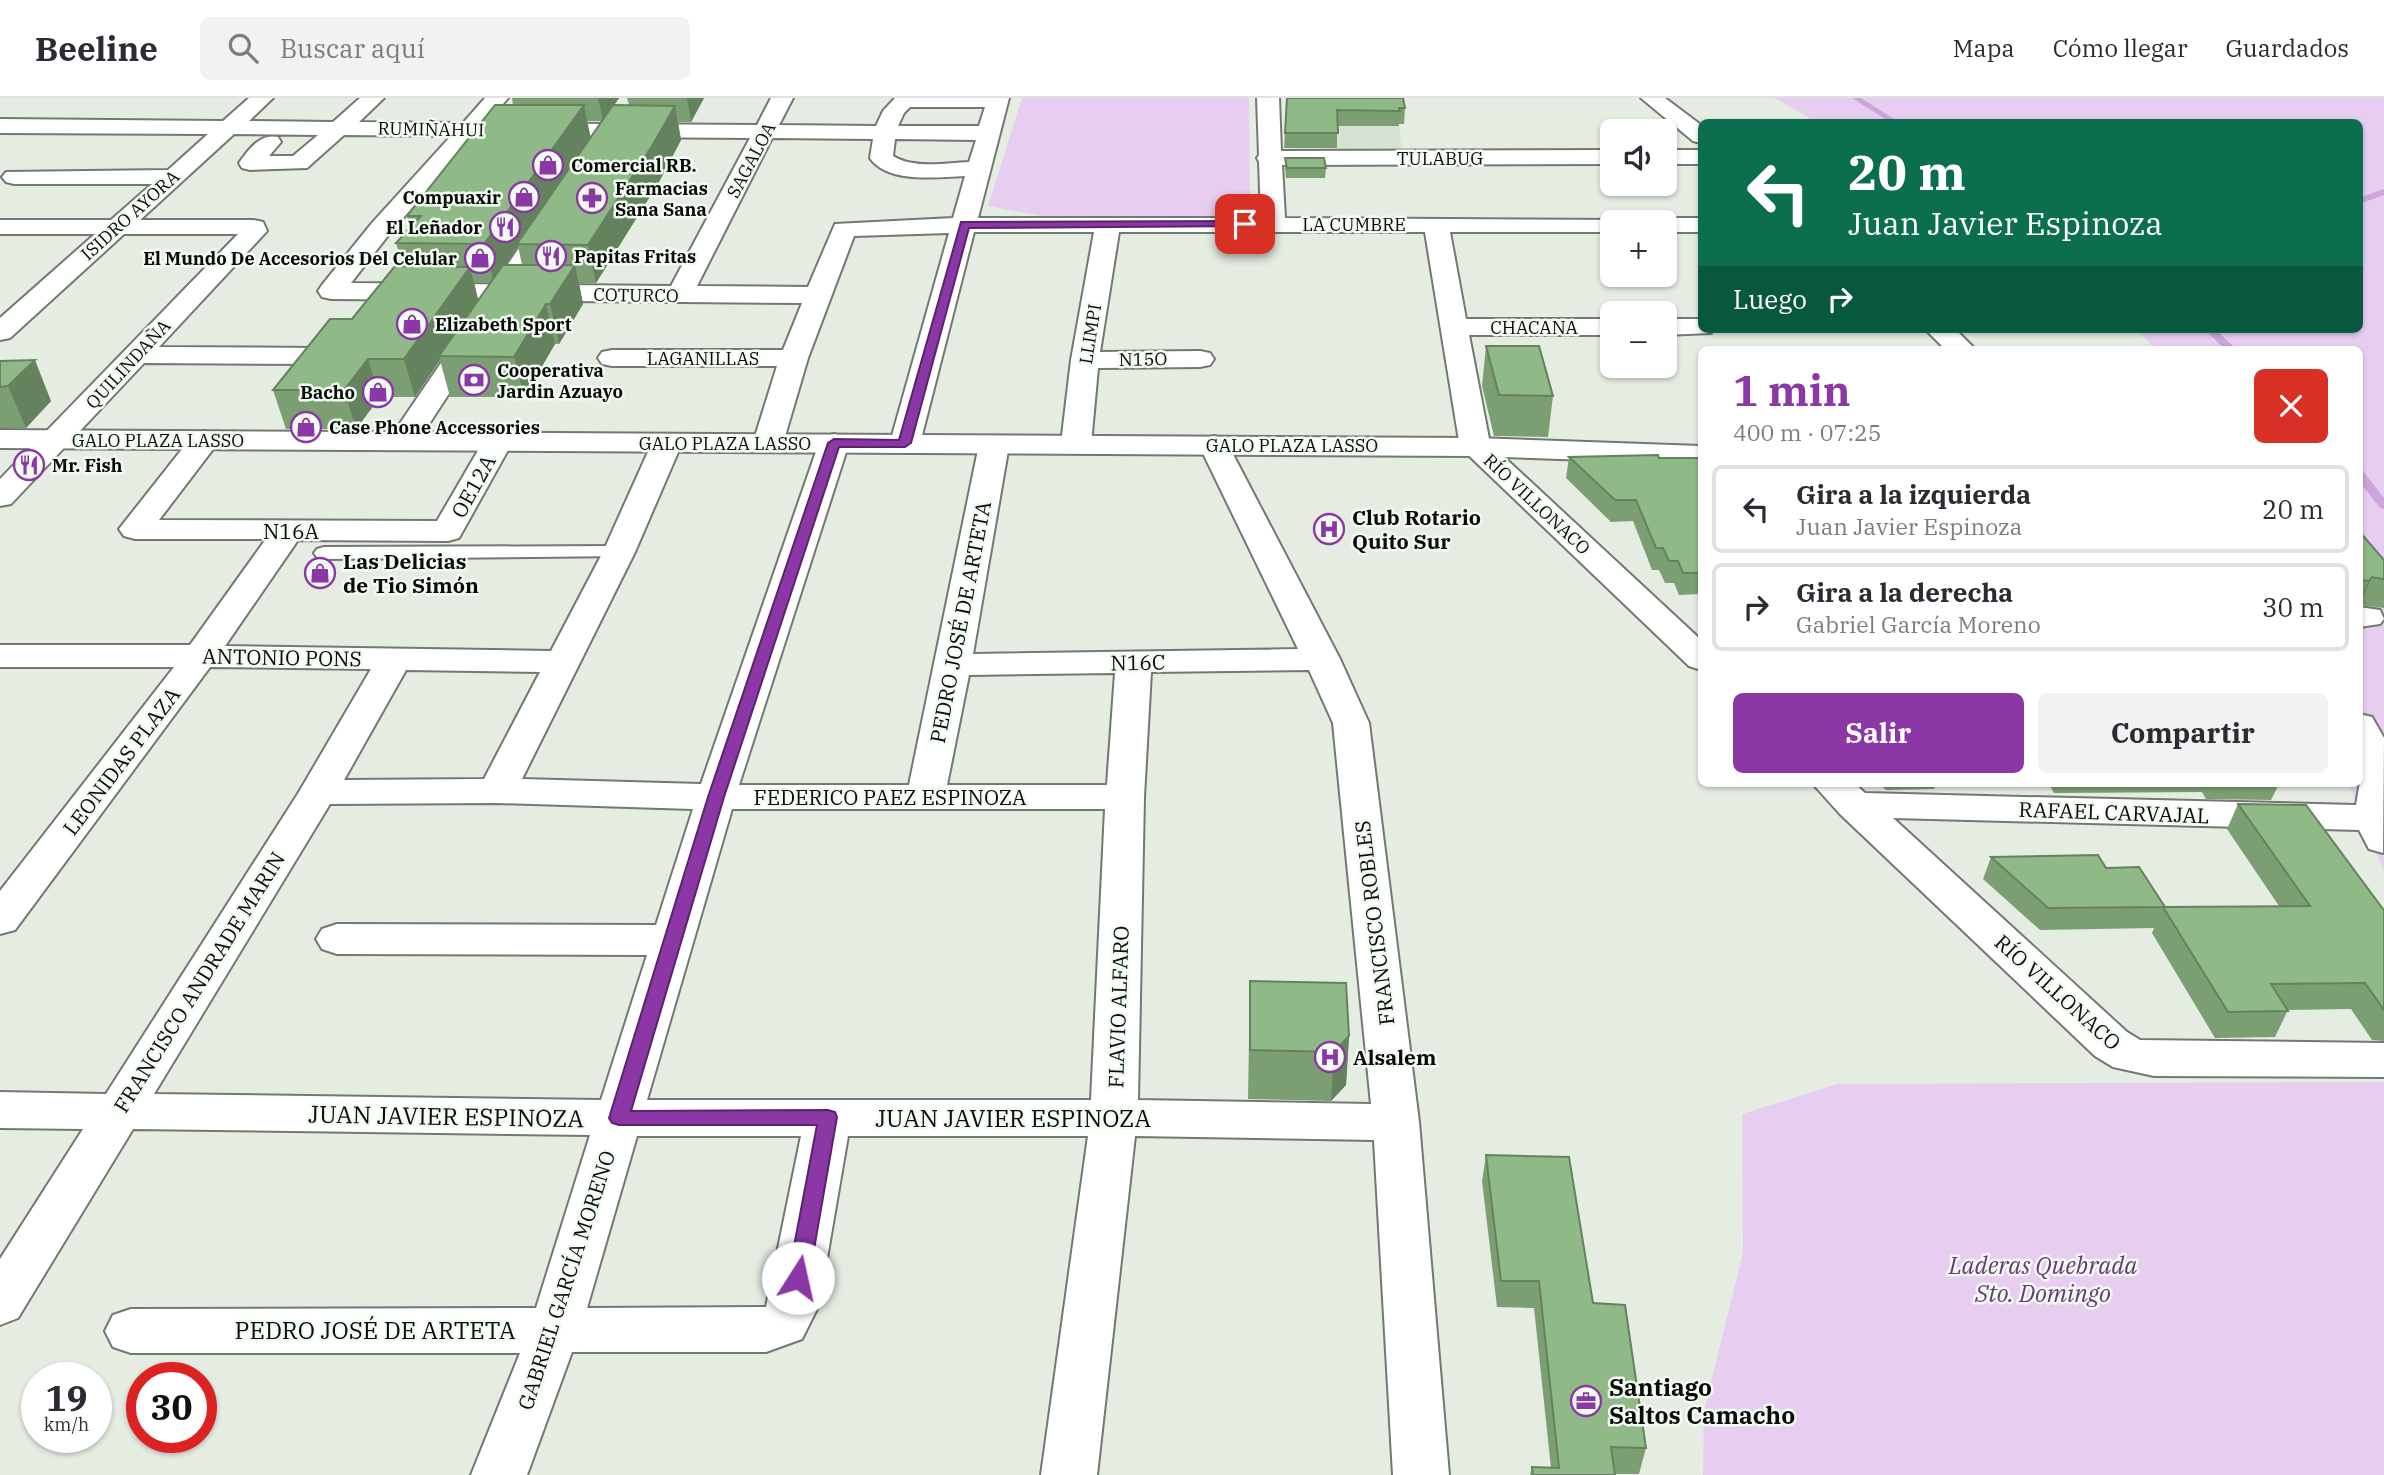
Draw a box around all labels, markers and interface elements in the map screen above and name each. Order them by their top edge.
search box [200,17,690,80]
text: Beeline [35,27,158,70]
icon: search [224,29,262,67]
text: Buscar aquí [280,31,425,65]
text: Mapa [1953,32,2015,64]
text: Cómo llegar [2053,32,2188,64]
text: Guardados [2226,32,2349,64]
street label: RUMIÑAHUI [377,117,485,141]
street label: SAGALOA [721,118,781,202]
map controls [1600,119,1677,378]
button: sound [1600,119,1677,196]
text: 20 m [1848,140,1966,203]
street label: TULABUG [1397,147,1483,170]
icon: left [1733,147,1824,238]
shop icon: Comercial RB. [531,148,565,182]
place label: Comercial RB. [571,154,697,177]
street label: ISIDRO AYORA [76,164,184,265]
place label: Farmacias Sana Sana [615,177,708,221]
shop icon: Compuaxir [507,180,541,214]
pharmacy icon: Farmacias Sana Sana [575,181,609,215]
place label: Compuaxir [402,186,501,209]
pin [1215,194,1275,254]
text: Juan Javier Espinoza [1848,202,2163,244]
icon: arrive [1226,205,1264,243]
restaurant icon: El Leñador [488,210,522,244]
button: + [1600,210,1677,287]
street label: LA CUMBRE [1302,213,1406,236]
place label: El Leñador [386,216,482,239]
restaurant icon: Papitas Fritas [534,239,568,273]
shop icon: El Mundo De Accesorios Del Celular [463,241,497,275]
place label: Papitas Fritas [574,245,696,268]
place label: El Mundo De Accesorios Del Celular [143,247,457,270]
icon: right [1821,280,1859,318]
text: Luego [1733,282,1807,316]
street label: COTURCO [593,283,679,307]
button: − [1600,301,1677,378]
street label: LLIMPI [1074,302,1106,366]
shop icon: Elizabeth Sport [395,307,429,341]
place label: Elizabeth Sport [435,313,572,336]
street label: QUILINDAÑA [81,314,176,414]
street label: CHACANA [1490,316,1578,339]
street label: LAGANILLAS [647,347,759,370]
street label: N15O [1119,347,1167,371]
place label: Cooperativa Jardin Azuayo [497,359,623,403]
bank icon: Cooperativa Jardin Azuayo [457,363,491,397]
text: 1 min [1733,363,1851,418]
button: close [2254,369,2328,443]
shop icon: Bacho [361,375,395,409]
place label: Bacho [300,381,355,404]
shop icon: Case Phone Accessories [289,410,323,444]
place label: Case Phone Accessories [329,416,540,439]
text: 400 m · 07:25 [1733,417,1882,447]
street label: GALO PLAZA LASSO [72,429,244,452]
street label: GALO PLAZA LASSO [639,432,811,455]
street label: GALO PLAZA LASSO [1206,434,1378,457]
restaurant icon: Mr. Fish [12,448,46,482]
street label: OE12A [444,449,502,523]
street label: RÍO VILLONACO [1479,449,1595,559]
place label: Mr. Fish [52,454,123,477]
text: Gira a la izquierda [1796,477,2031,511]
icon: left [1737,490,1775,528]
text: 20 m [2262,492,2324,526]
street label: PEDRO JOSÉ DE ARTETA [923,498,997,745]
place label: Club Rotario Quito Sur [1352,503,1481,555]
text: Juan Javier Espinoza [1796,511,2022,541]
hospital icon: Club Rotario Quito Sur [1312,512,1346,546]
street label: N16A [263,517,320,545]
place label: Las Delicias de Tio Simón [343,547,479,599]
shop icon: Las Delicias de Tio Simón [303,556,337,590]
text: Gira a la derecha [1796,575,2013,609]
icon: right [1737,588,1775,626]
text: 30 m [2262,590,2324,624]
text: Gabriel García Moreno [1796,609,2041,639]
street label: ANTONIO PONS [202,642,362,672]
street label: N16C [1110,648,1166,676]
street label: LEONIDAS PLAZA [56,681,186,841]
button: Salir [1733,693,2024,773]
button: Compartir [2038,693,2328,773]
street label: FEDERICO PAEZ ESPINOZA [754,783,1027,811]
street label: RAFAEL CARVAJAL [2018,795,2210,829]
street label: FRANCISCO ROBLES [1348,819,1400,1027]
street label: FRANCISCO ANDRADE MARIN [107,846,291,1118]
street label: FLAVIO ALFARO [1101,925,1135,1089]
street label: RÍO VILLONACO [1989,928,2127,1056]
hospital icon: Alsalem [1313,1040,1347,1074]
place label: Alsalem [1353,1043,1436,1071]
street label: JUAN JAVIER ESPINOZA [308,1098,585,1134]
street label: JUAN JAVIER ESPINOZA [875,1102,1151,1134]
street label: GABRIEL GARCÍA MORENO [511,1147,621,1413]
position arrow [761,1241,835,1315]
park label: Laderas Quebrada Sto. Domingo [1948,1249,2137,1309]
street label: PEDRO JOSÉ DE ARTETA [235,1314,516,1346]
speed limit sign: 30 [126,1362,217,1453]
place label: Santiago Saltos Camacho [1609,1371,1795,1431]
text: 19 [45,1375,88,1421]
office icon: Santiago Saltos Camacho [1569,1384,1603,1418]
text: km/h [44,1413,89,1436]

